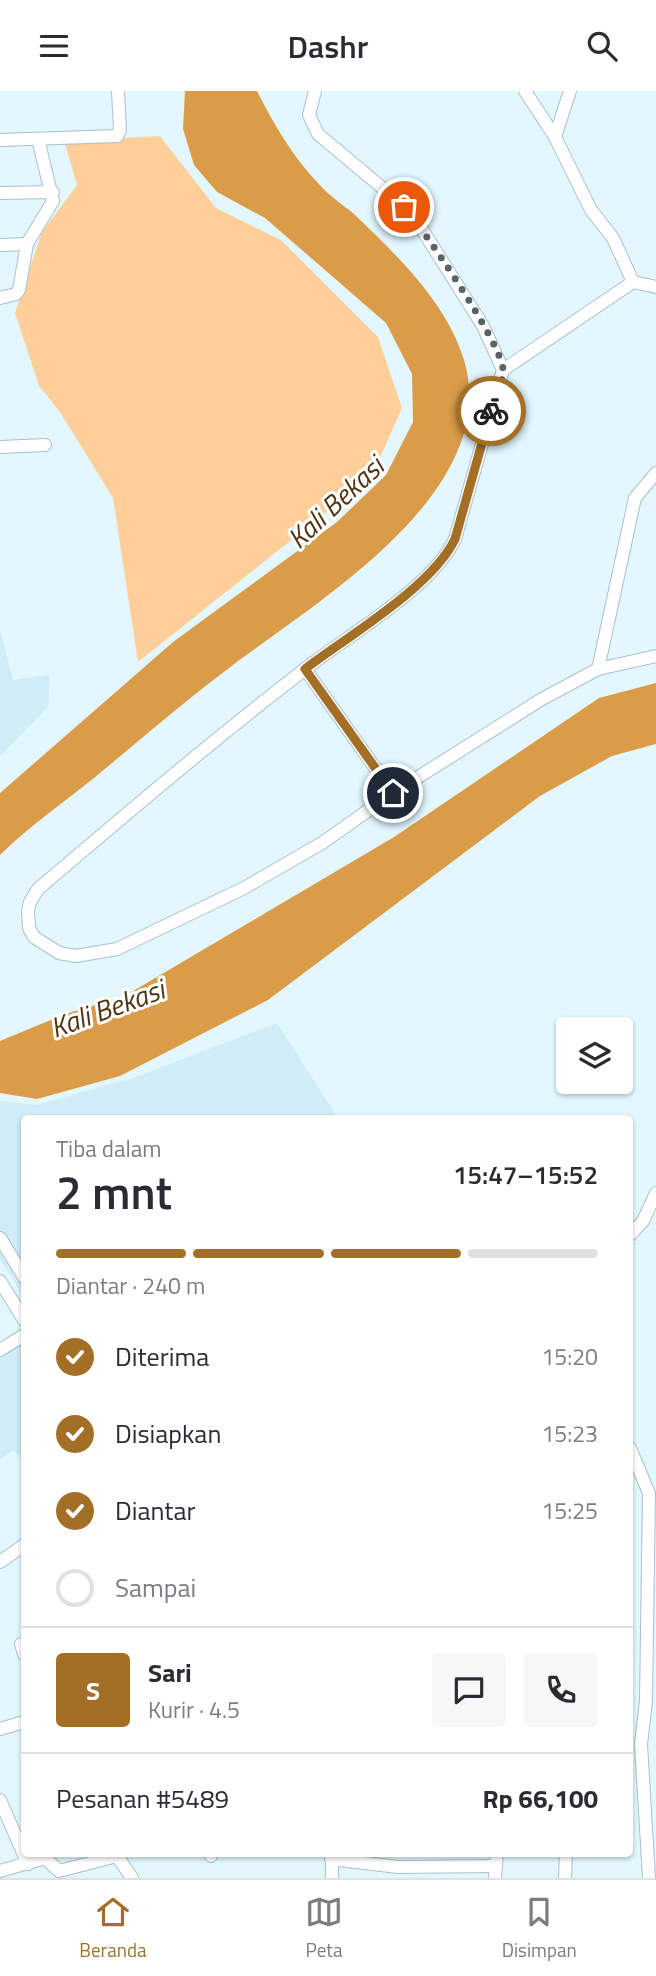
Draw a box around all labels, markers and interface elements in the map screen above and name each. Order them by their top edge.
text: Dashr [288,22,368,70]
icon: menu [35,27,73,65]
icon: search [583,27,621,65]
pin [374,177,434,237]
icon: bag [385,188,423,226]
courier [456,376,526,446]
icon: bike [472,392,510,430]
water label: Kali Bekasi [277,444,396,558]
pin [363,763,423,823]
icon: home [374,774,412,812]
water label: Kali Bekasi [44,966,173,1049]
map controls [556,1017,633,1094]
button: layers [556,1017,633,1094]
text: Tiba dalam [56,1131,162,1166]
text: 15:47–15:52 [453,1155,598,1194]
text: 2 mnt [56,1157,172,1227]
text: Diantar · 240 m [56,1268,205,1303]
text: Diterima [115,1337,209,1376]
icon: check [56,1338,94,1376]
text: 15:20 [541,1339,598,1374]
text: Disiapkan [115,1414,221,1453]
icon: check [56,1415,94,1453]
text: 15:23 [541,1416,598,1451]
text: Diantar [115,1491,196,1530]
icon: check [56,1492,94,1530]
text: 15:25 [541,1493,598,1528]
text: Sampai [115,1568,196,1607]
text: Sari [148,1653,192,1692]
button: chat [432,1653,506,1727]
button: phone [524,1653,598,1727]
text: S [86,1671,100,1710]
text: Kurir · 4.5 [148,1692,240,1727]
text: Pesanan #5489 [56,1779,229,1818]
text: Rp 66,100 [482,1779,598,1818]
tab: Beranda [79,1893,146,1964]
tab: Peta [305,1893,343,1964]
tab: Disimpan [502,1893,577,1964]

